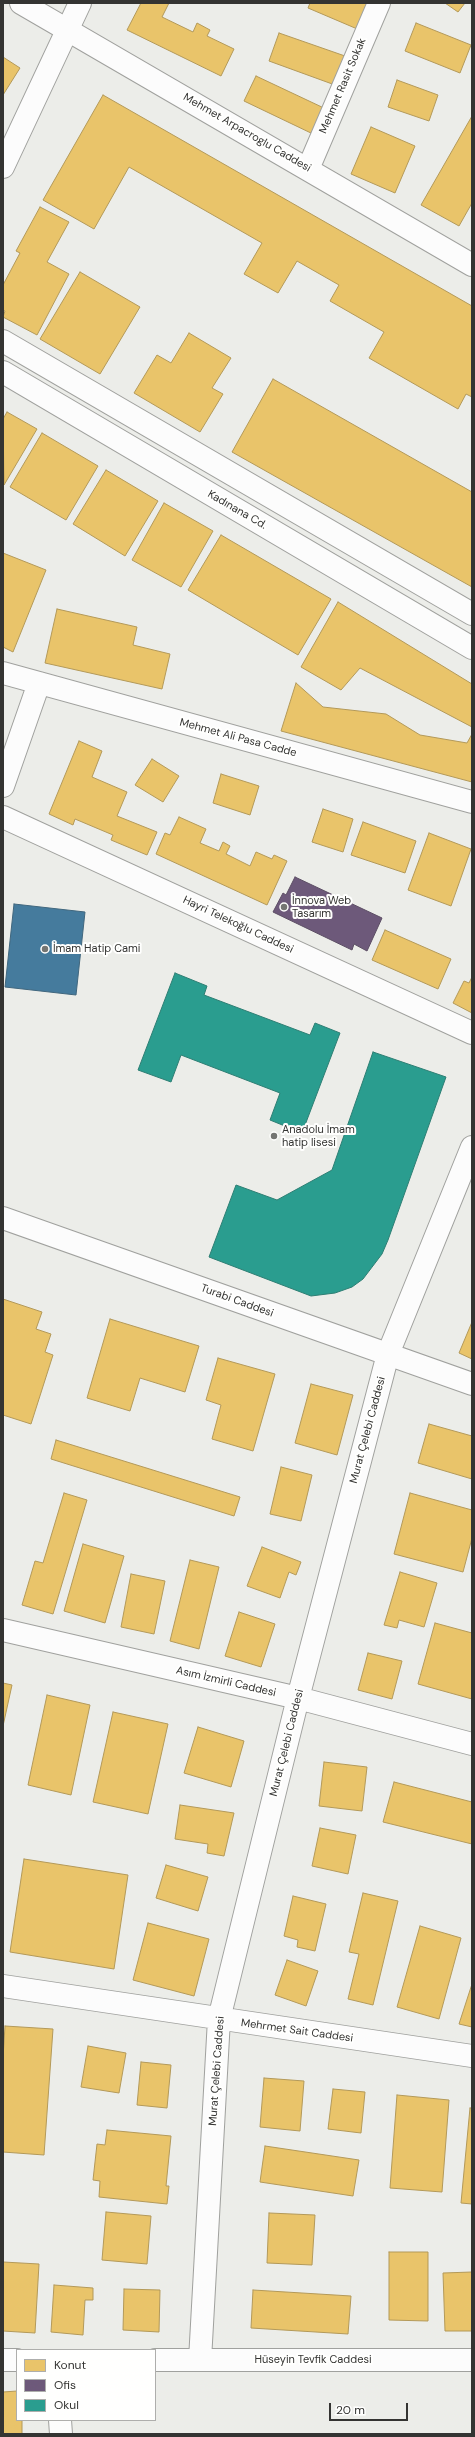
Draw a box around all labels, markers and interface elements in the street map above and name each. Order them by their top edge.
street label: Mehmet Rasit Sokak [317,36,369,136]
street label: Mehmet Arpacroglu Caddesi [181,91,313,175]
street label: Kadınana Cd. [205,488,269,532]
street label: Mehmet Ali Pasa Cadde [178,716,298,760]
street label: Hayri Telekoğlu Caddesi [181,894,295,956]
place label: İnnova Web Tasarım [292,894,351,920]
marker: İnnova Web Tasarım [279,902,289,912]
place label: İmam Hatip Cami [53,942,140,956]
marker: İmam Hatip Cami [40,944,50,954]
place label: Anadolu İmam hatip lisesi [282,1123,355,1149]
marker: Anadolu İmam hatip lisesi [269,1131,279,1141]
street label: Turabi Caddesi [199,1282,275,1320]
street label: Murat Çelebi Caddesi [347,1375,389,1485]
street label: Asım İzmirli Caddesi [175,1664,277,1700]
street label: Murat Çelebi Caddesi [267,1688,307,1798]
street label: Murat Çelebi Caddesi [207,2016,227,2126]
street label: Mehrmet Sait Caddesi [240,2017,354,2045]
legend [16,2349,156,2421]
street label: Hüseyin Tevfik Caddesi [254,2353,372,2367]
text: Konut [54,2357,86,2373]
text: Ofis [54,2377,76,2393]
scale bar [331,2395,410,2421]
text: Okul [54,2397,79,2413]
text: 20 m [336,2402,365,2418]

